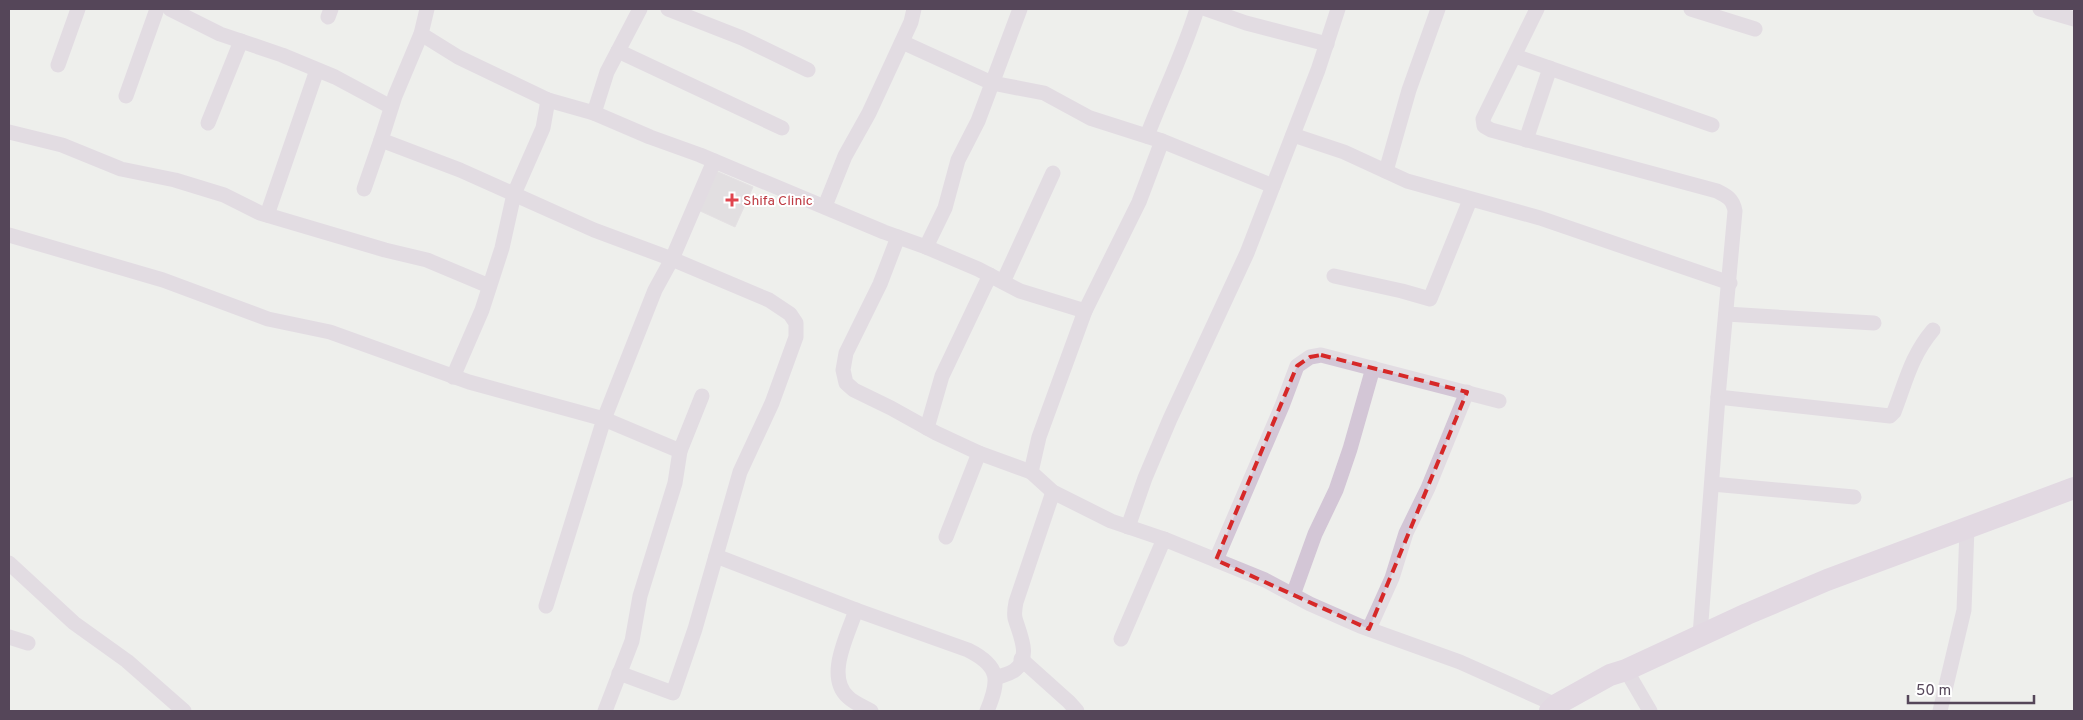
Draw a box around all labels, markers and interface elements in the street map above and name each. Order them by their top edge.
marker: Shifa Clinic [725,193,739,207]
place label: Shifa Clinic [743,193,813,210]
scale bar [1908,672,2034,704]
text: 50 m [1916,682,1951,701]

